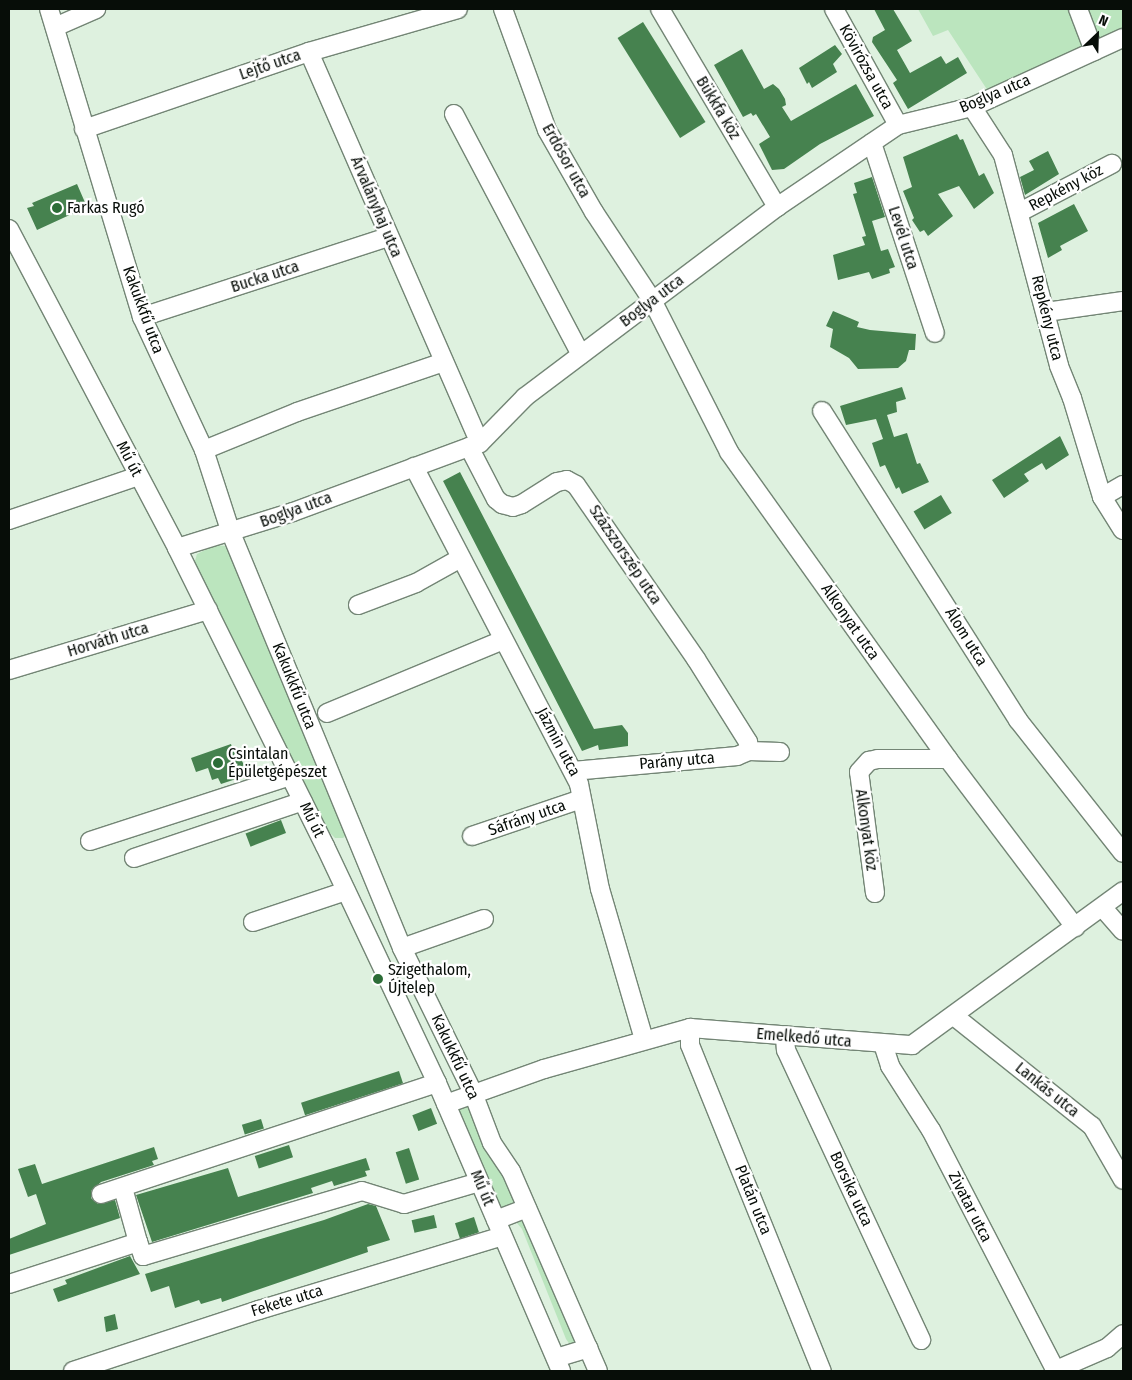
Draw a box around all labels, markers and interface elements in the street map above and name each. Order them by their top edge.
north arrow [1072,10,1122,60]
text: N [1096,11,1111,30]
street label: Kövirózsa utca [835,21,897,113]
street label: Lejtő utca [237,46,303,84]
street label: Boglya utca [957,70,1033,118]
street label: Bükkfa köz [692,73,744,143]
street label: Erdősor utca [538,121,594,201]
street label: Árvalányhaj utca [346,154,406,260]
street label: Repkény köz [1026,160,1106,216]
place label: Farkas Rugó [67,198,145,218]
marker: Farkas Rugó [51,202,63,214]
street label: Levél utca [884,204,922,272]
street label: Bucka utca [228,257,302,297]
street label: Kakukkfű utca [118,264,168,356]
street label: Boglya utca [616,271,688,331]
street label: Repkény utca [1027,273,1067,363]
street label: Mű út [112,438,146,480]
street label: Boglya utca [257,488,335,532]
street label: Százszorszép utca [585,502,665,608]
street label: Alkonyat utca [817,580,883,664]
street label: Álom utca [941,604,991,670]
street label: Horváth utca [65,619,151,661]
street label: Kakukkfű utca [268,640,320,732]
street label: Jázmin utca [532,704,584,780]
place label: Csintalan Épületgépészet [228,744,327,782]
street label: Parány utca [639,748,715,774]
marker: Csintalan Épületgépészet [212,757,224,769]
street label: Alkonyat köz [851,788,881,872]
street label: Sáfrány utca [486,796,568,840]
street label: Mű út [295,799,329,841]
place label: Szigethalom, Újtelep [388,960,471,998]
marker: Szigethalom, Újtelep [372,973,384,985]
street label: Kakukkfű utca [427,1011,483,1103]
street label: Emelkedő utca [756,1024,852,1052]
street label: Lankás utca [1011,1058,1083,1122]
street label: Borsika utca [825,1149,877,1229]
street label: Platán utca [730,1162,776,1238]
street label: Mű út [466,1167,498,1209]
street label: Zivatar utca [944,1169,996,1245]
street label: Fekete utca [249,1281,325,1321]

